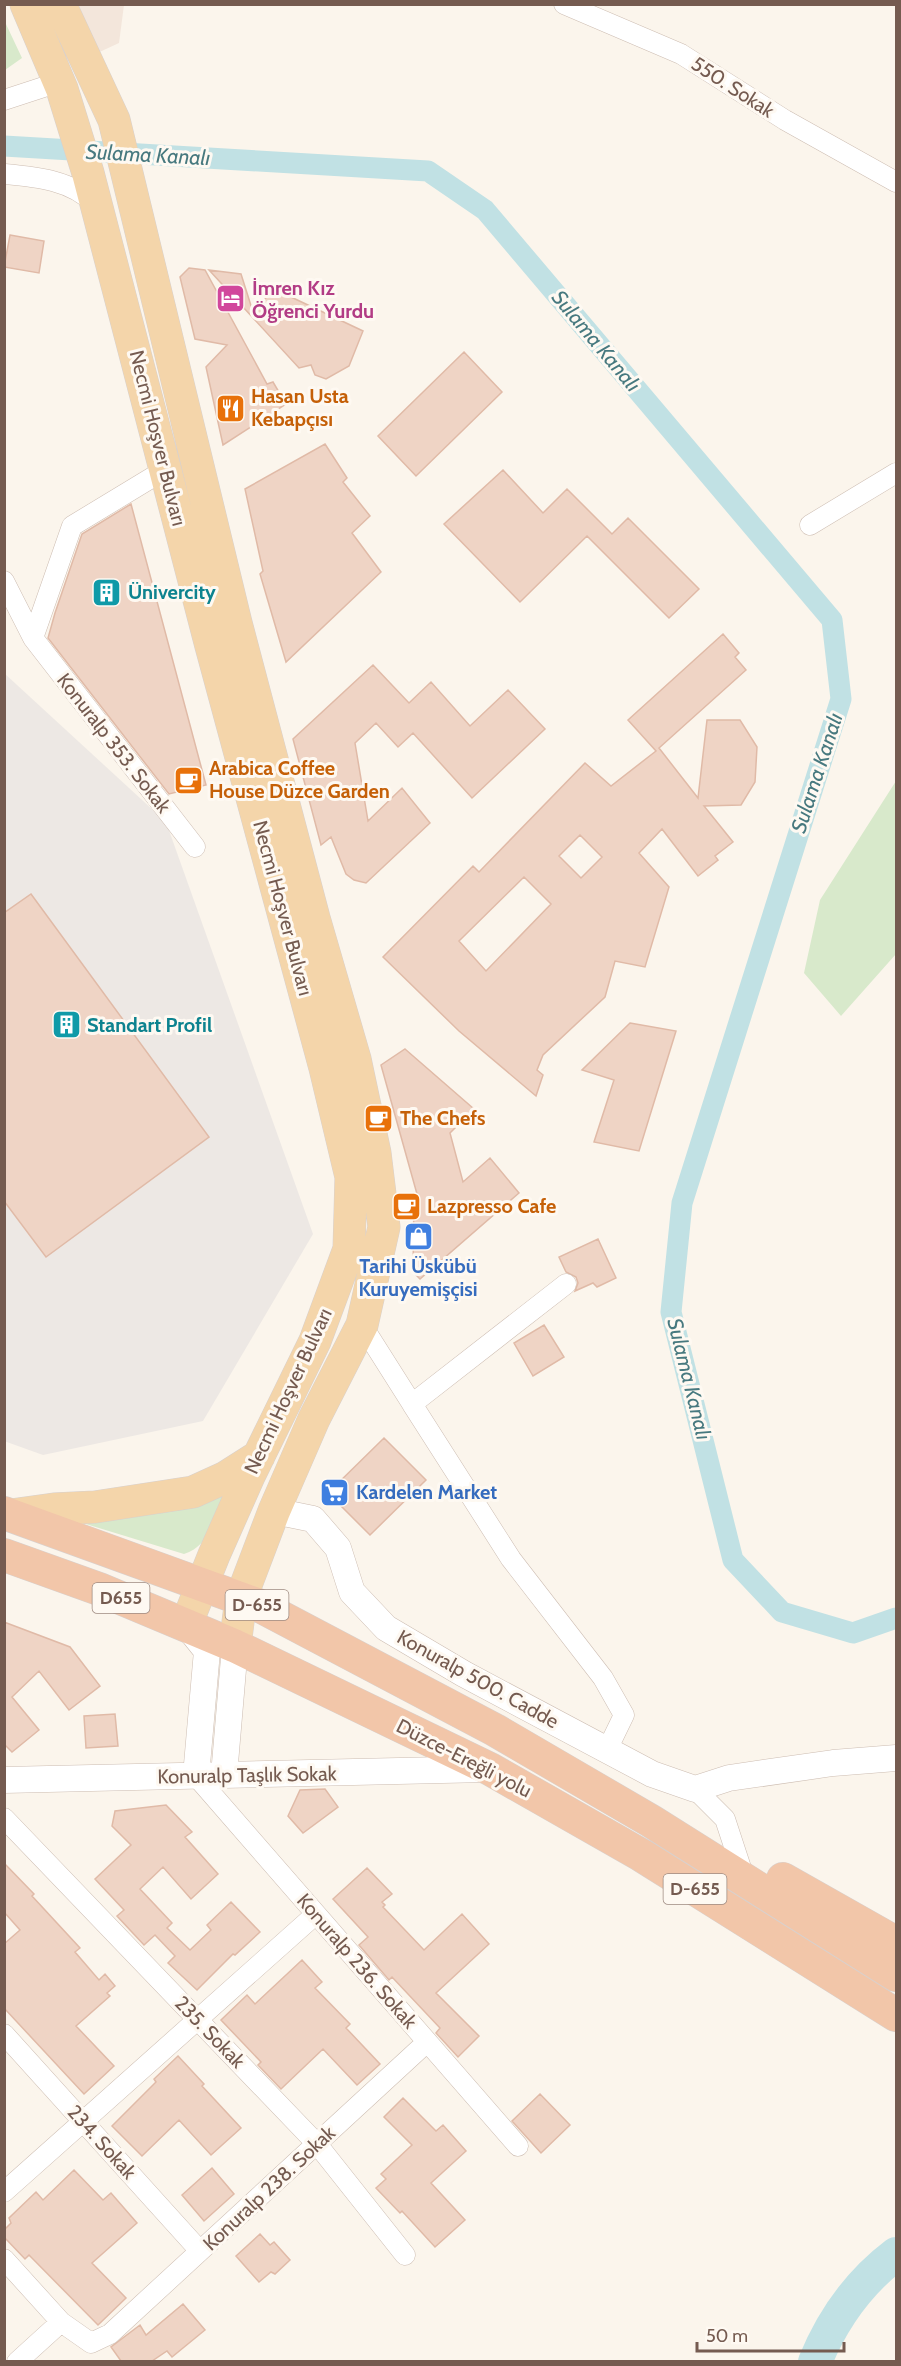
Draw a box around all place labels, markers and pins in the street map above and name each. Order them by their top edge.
place label: İmren Kız Öğrenci Yurdu [252,276,374,323]
hotel icon: İmren Kız Öğrenci Yurdu [215,283,247,315]
place label: Hasan Usta Kebapçısı [251,384,349,431]
restaurant icon: Hasan Usta Kebapçısı [214,392,246,424]
building icon: Ünivercity [91,576,123,608]
place label: Ünivercity [128,580,216,604]
place label: Arabica Coffee House Düzce Garden [209,756,390,803]
cafe icon: Arabica Coffee House Düzce Garden [172,764,204,796]
building icon: Standart Profil [50,1009,82,1041]
place label: Standart Profil [87,1013,212,1037]
cafe icon: The Chefs [363,1102,395,1134]
place label: The Chefs [400,1106,486,1130]
cafe icon: Lazpresso Cafe [390,1190,422,1222]
place label: Lazpresso Cafe [427,1194,556,1218]
shop icon: Tarihi Üskübü Kuruyemişçisi [402,1220,434,1252]
place label: Tarihi Üskübü Kuruyemişçisi [358,1254,478,1301]
supermarket icon: Kardelen Market [319,1476,351,1508]
place label: Kardelen Market [356,1480,497,1504]

